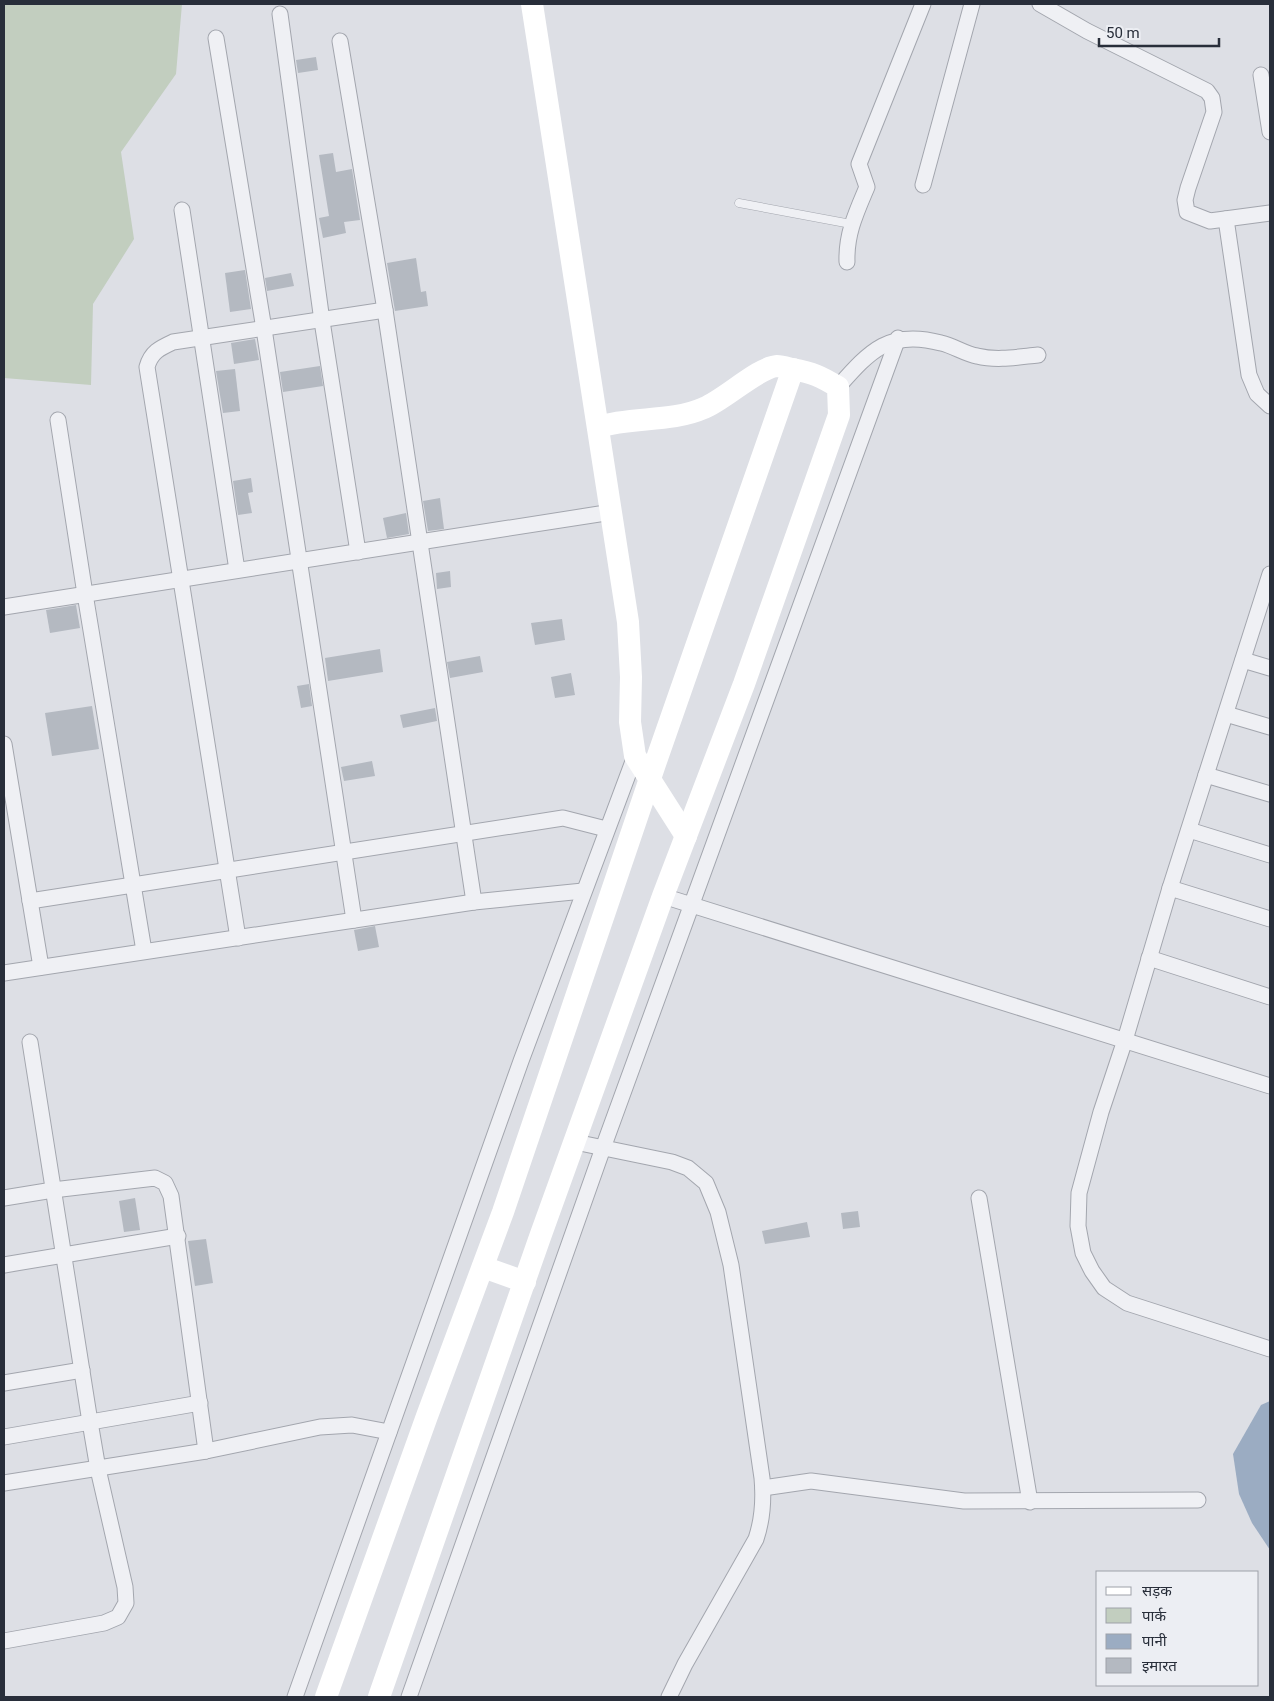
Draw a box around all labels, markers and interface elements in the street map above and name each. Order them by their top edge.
scale bar [1099,15,1219,47]
text: 50 m [1106,24,1140,42]
legend [1096,1571,1259,1686]
text: सड़क [1142,1582,1172,1600]
text: पार्क [1142,1607,1166,1625]
text: पानी [1142,1632,1168,1650]
text: इमारत [1142,1657,1177,1675]

